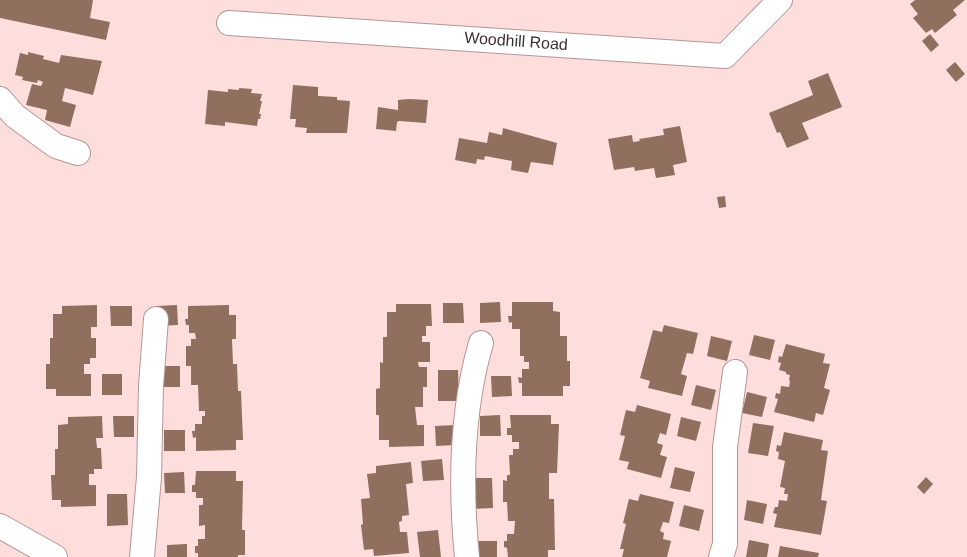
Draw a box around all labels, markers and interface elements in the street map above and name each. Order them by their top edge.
street label: Woodhill Road [464,29,568,55]

